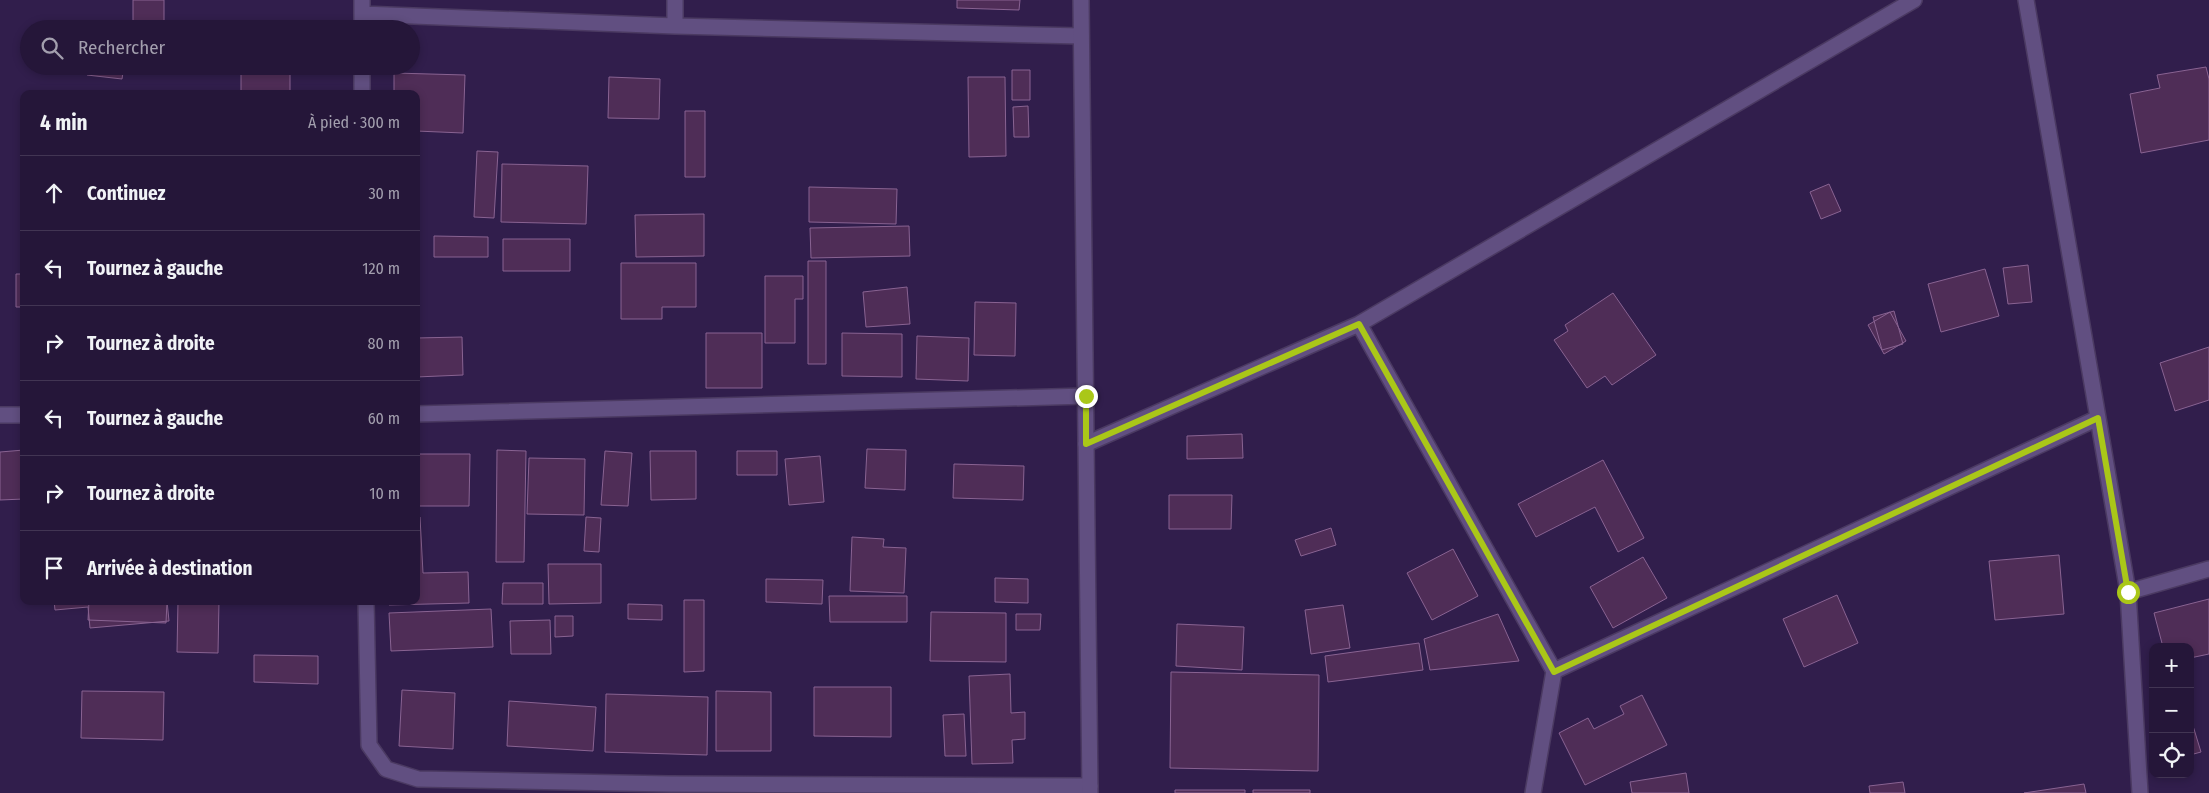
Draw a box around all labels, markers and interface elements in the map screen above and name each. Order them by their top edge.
search box [20,20,420,75]
icon: search [38,34,66,62]
text: Rechercher [78,36,165,59]
text: 4 min [40,110,88,136]
text: À pied · 300 m [308,113,400,132]
icon: ahead [40,179,68,207]
text: Continuez [87,182,166,205]
text: 30 m [368,184,400,203]
icon: left [40,254,68,282]
text: Tournez à gauche [87,257,223,280]
text: 120 m [362,259,400,278]
icon: right [40,329,68,357]
text: Tournez à droite [87,332,215,355]
text: 80 m [368,334,400,353]
route end [1075,385,1098,408]
icon: left [40,404,68,432]
text: Tournez à gauche [87,407,223,430]
text: 60 m [368,409,400,428]
icon: right [40,479,68,507]
text: Tournez à droite [87,482,215,505]
text: 10 m [369,484,400,503]
icon: arrive [40,554,68,582]
text: Arrivée à destination [87,557,253,580]
route start [2117,581,2140,604]
map controls [2149,643,2194,778]
button: + [2149,643,2194,688]
button: − [2149,688,2194,733]
button: locate [2149,733,2194,778]

